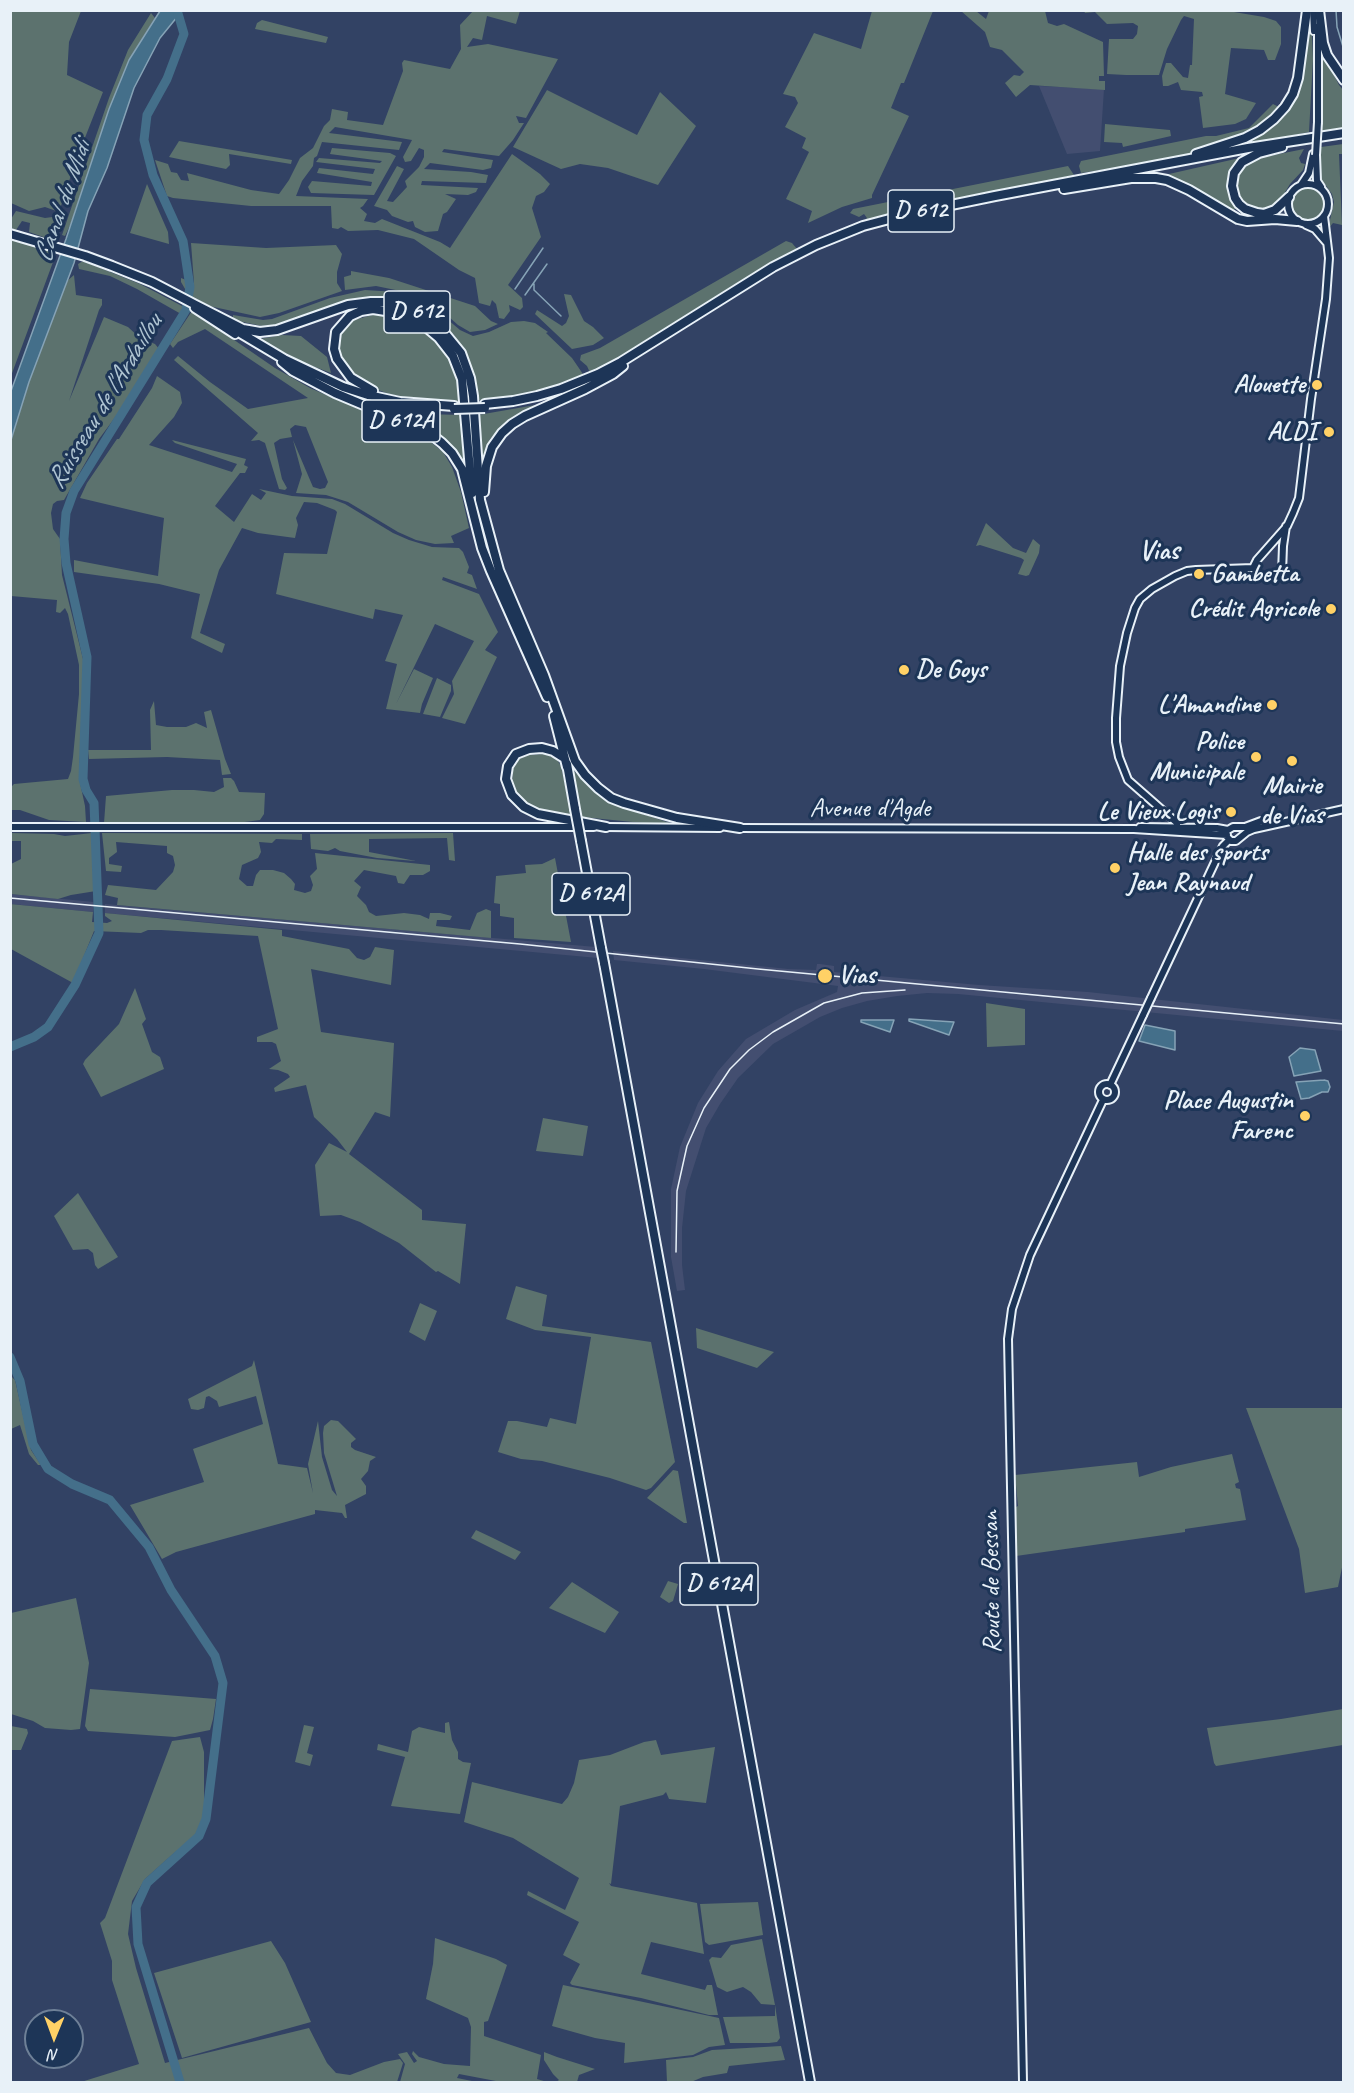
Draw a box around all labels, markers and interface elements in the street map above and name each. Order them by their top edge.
water label: Canal du Midi [27,137,99,267]
road number: D 612 [888,190,954,232]
road number: D 612 [384,291,450,333]
water label: Ruisseau de l'Ardaillou [40,309,170,495]
place label: Alouette [1233,369,1305,401]
marker: Alouette [1310,378,1324,392]
road number: D 612A [362,400,440,442]
place label: ALDI [1267,416,1317,448]
marker: ALDI [1322,425,1336,439]
district label: Vias [1139,535,1179,569]
place label: Gambetta [1211,558,1299,590]
marker: Gambetta [1192,567,1206,581]
place label: Crédit Agricole [1188,593,1319,625]
marker: Crédit Agricole [1324,602,1338,616]
place label: De Goys [916,654,986,686]
marker: De Goys [897,663,911,677]
place label: L'Amandine [1158,689,1260,721]
marker: L'Amandine [1265,698,1279,712]
place label: Police Municipale [1149,726,1244,788]
marker: Police Municipale [1249,750,1263,764]
marker: Mairie de Vias [1285,754,1299,768]
place label: Mairie de Vias [1260,770,1324,832]
street label: Avenue d'Agde [810,793,930,825]
place label: Le Vieux Logis [1097,796,1219,828]
marker: Le Vieux Logis [1224,805,1238,819]
place label: Halle des sports Jean Raynaud [1127,837,1268,898]
marker: Halle des sports Jean Raynaud [1108,861,1122,875]
road number: D 612A [552,873,630,915]
place label: Vias [838,960,876,992]
marker: Vias [816,967,834,985]
place label: Place Augustin Farenc [1164,1085,1293,1146]
marker: Place Augustin Farenc [1298,1109,1312,1123]
street label: Route de Bessan [975,1510,1009,1654]
road number: D 612A [680,1563,758,1605]
north arrow [24,2009,84,2069]
text: N [49,2045,59,2065]

